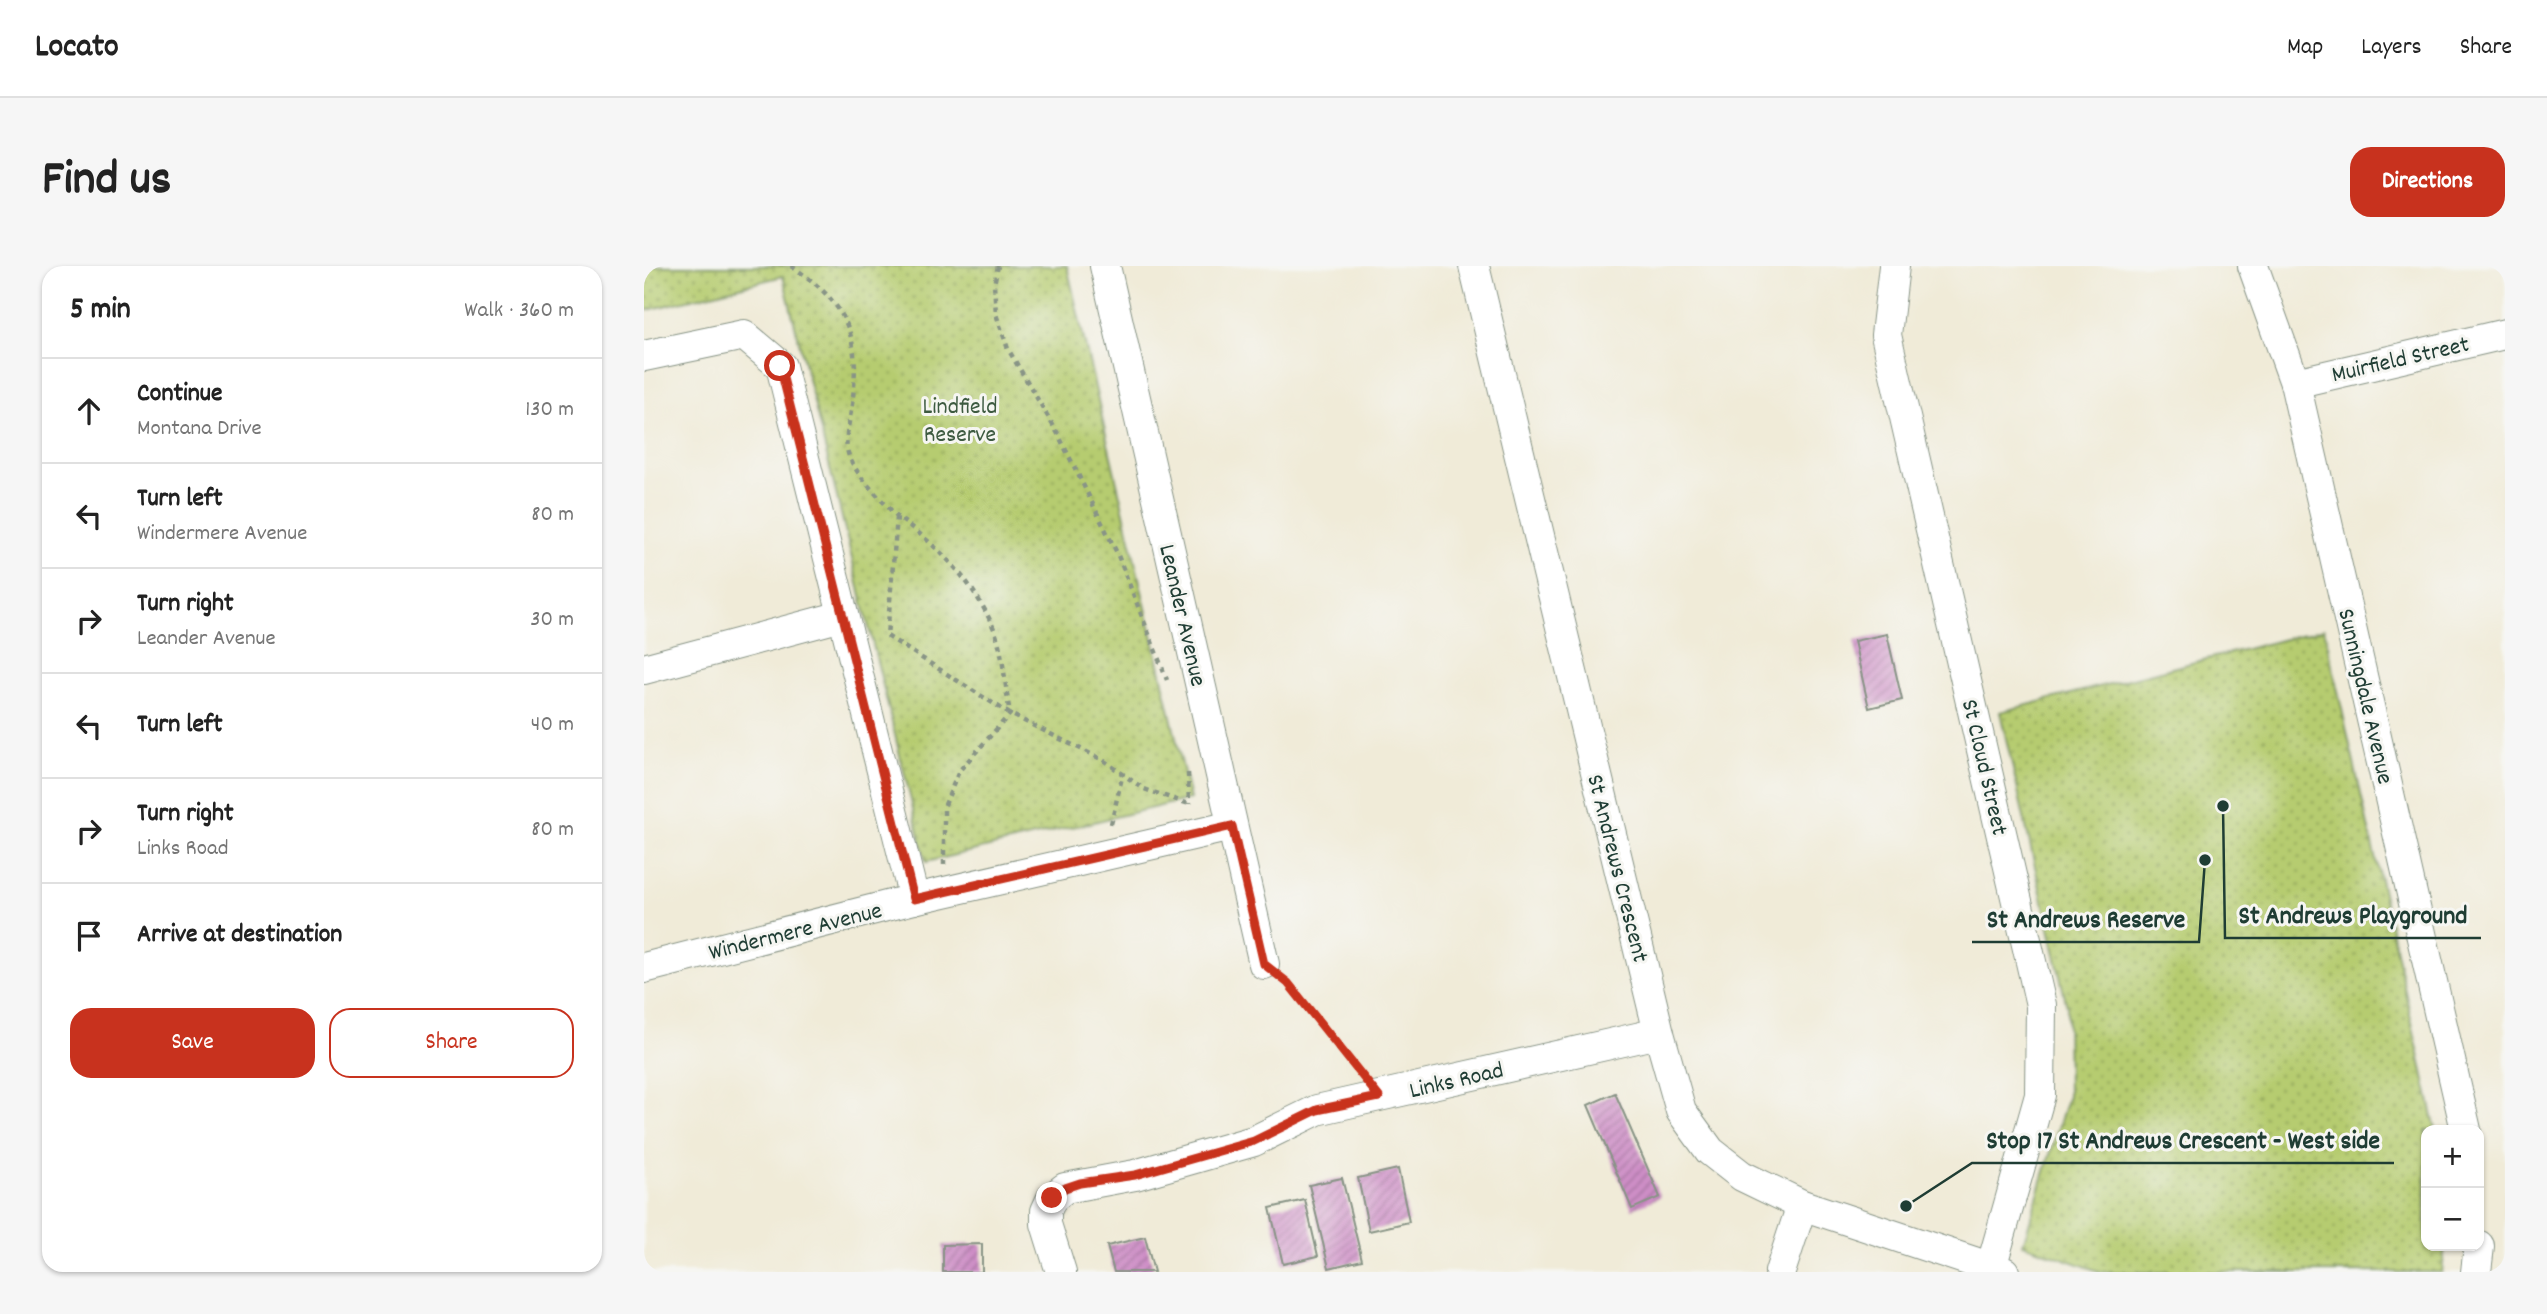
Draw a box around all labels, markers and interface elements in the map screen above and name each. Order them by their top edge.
text: Locato [35,25,119,72]
text: Map [2287,31,2323,65]
text: Layers [2361,31,2422,65]
text: Share [2460,31,2512,65]
text: Find us [42,147,171,217]
button: Directions [2350,147,2505,217]
text: 5 min [70,290,131,333]
text: Walk · 360 m [464,295,574,328]
street label: Muirfield Street [2329,329,2473,393]
route start [764,350,795,381]
text: Continue [137,376,222,413]
park label: Lindfield Reserve [922,391,998,453]
icon: ahead [70,392,108,430]
text: 130 m [525,394,574,427]
text: Montana Drive [137,413,262,446]
text: Turn left [137,481,223,518]
icon: left [70,497,108,535]
text: 80 m [531,499,574,532]
text: Windermere Avenue [137,518,307,551]
street label: Leander Avenue [1148,541,1214,690]
text: Turn right [137,586,234,623]
icon: right [70,602,108,640]
text: 30 m [530,604,574,637]
street label: Sunningdale Avenue [2327,606,2401,788]
text: Leander Avenue [137,623,276,656]
street label: St Cloud Street [1951,696,2015,839]
icon: left [70,707,108,745]
text: Turn left [137,707,223,744]
text: 40 m [531,709,574,742]
street label: St Andrews Crescent [1576,771,1656,966]
text: Turn right [137,796,234,833]
icon: right [70,812,108,850]
text: 80 m [531,814,574,847]
text: Links Road [137,833,229,866]
callout: St Andrews Playground [2225,891,2481,938]
street label: Windermere Avenue [705,895,886,971]
callout: St Andrews Reserve [1972,895,2199,942]
text: St Andrews Playground [2239,899,2467,936]
text: St Andrews Reserve [1987,903,2185,940]
icon: arrive [70,917,108,955]
text: Arrive at destination [137,917,342,954]
button: Save [70,1008,315,1078]
button: Share [329,1008,574,1078]
street label: Links Road [1406,1055,1507,1109]
callout: Stop 17 St Andrews Crescent - West side [1972,1116,2394,1163]
text: Stop 17 St Andrews Crescent - West side [1986,1124,2380,1161]
map controls [2421,1125,2484,1251]
button: + [2421,1125,2484,1188]
route end [1036,1182,1067,1213]
button: − [2421,1188,2484,1251]

